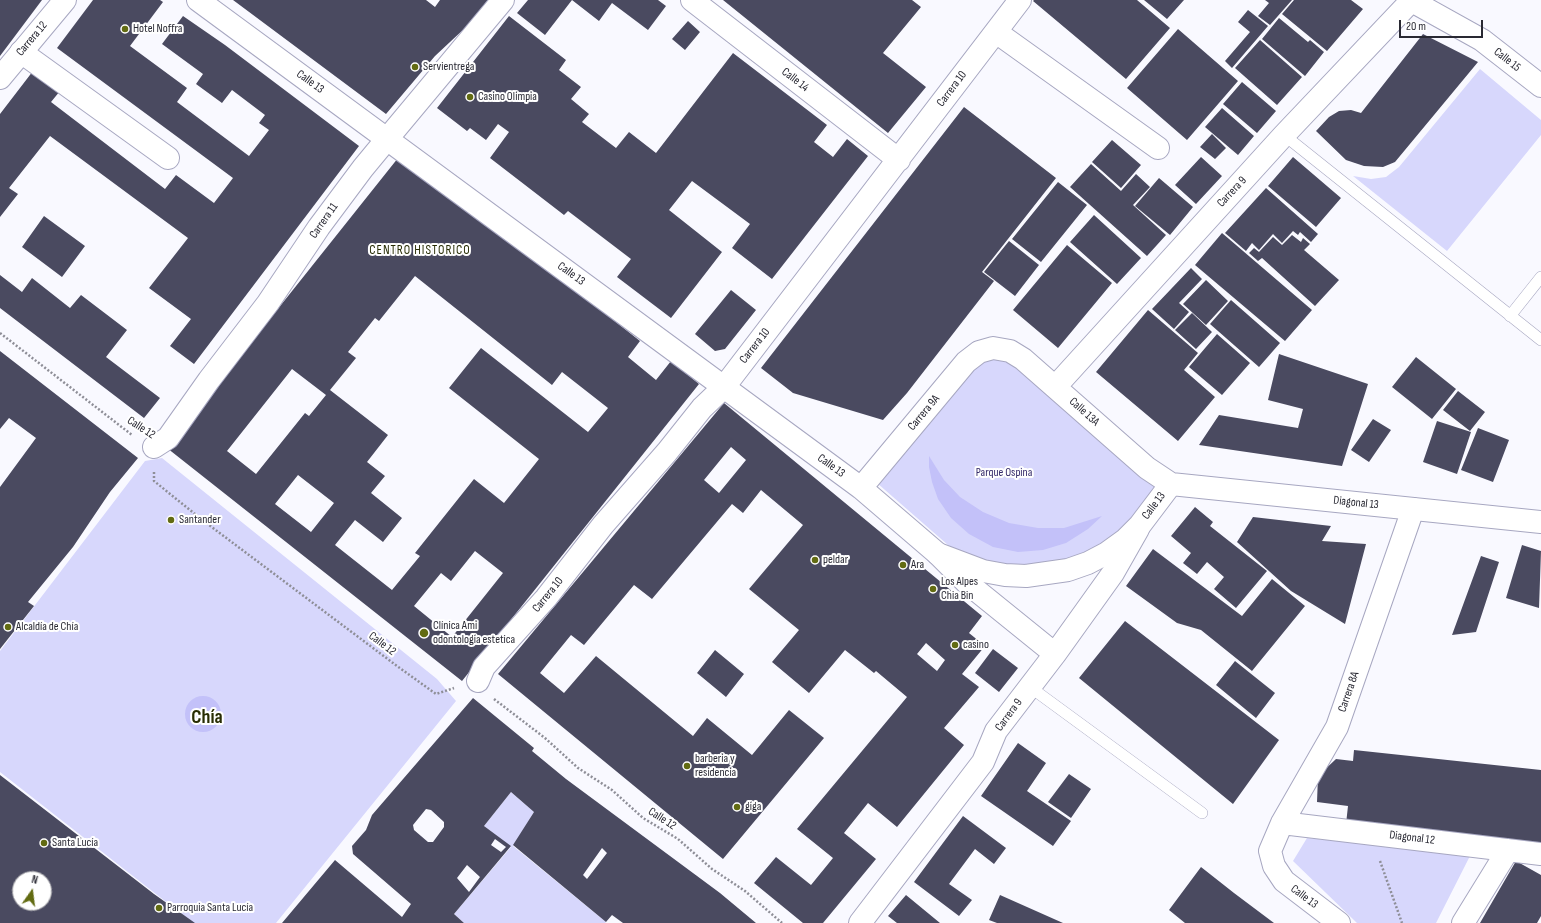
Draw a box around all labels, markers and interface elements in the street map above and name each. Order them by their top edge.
scale bar [1401,12,1485,38]
street label: Carrera 12 [13,19,51,59]
text: 20 m [1406,19,1426,34]
place label: Hotel Noffra [133,22,182,36]
marker: Hotel Noffra [120,24,130,34]
street label: Calle 15 [1491,45,1523,75]
place label: Servientrega [423,60,474,74]
marker: Servientrega [410,62,420,72]
street label: Calle 14 [778,65,812,95]
street label: Calle 13 [293,67,327,97]
street label: Carrera 10 [934,68,970,110]
place label: Casino Olimpia [478,90,537,104]
marker: Casino Olimpia [465,92,475,102]
street label: Carrera 9 [1214,174,1250,210]
street label: Carrera 11 [307,201,341,241]
district label: CENTRO HISTORICO [369,243,471,259]
street label: Calle 13 [554,259,588,289]
street label: Carrera 10 [737,325,773,367]
street label: Carrera 9A [905,392,943,434]
street label: Calle 13A [1066,395,1102,429]
street label: Calle 12 [124,414,158,442]
street label: Calle 13 [814,451,848,481]
park label: Parque Ospina [976,466,1032,480]
street label: Calle 13 [1139,489,1169,523]
street label: Diagonal 13 [1333,493,1379,513]
place label: Santander [179,513,221,527]
marker: Santander [166,515,176,525]
place label: peldar [823,553,848,567]
marker: peldar [810,555,820,565]
place label: Ara [911,558,924,572]
marker: Ara [898,560,908,570]
street label: Carrera 10 [529,575,567,615]
place label: Los Alpes Chia Bin [941,575,978,603]
marker: Los Alpes Chia Bin [928,584,938,594]
place label: Clínica Ami odontologia estetica [433,619,515,647]
place label: Alcaldía de Chía [16,620,78,634]
marker: Alcaldía de Chía [3,622,13,632]
marker: Clínica Ami odontologia estetica [418,627,430,639]
street label: Calle 12 [365,629,399,659]
place label: casino [963,638,989,652]
marker: casino [950,640,960,650]
street label: Carrera 8A [1335,670,1363,714]
street label: Carrera 9 [992,696,1026,734]
district label: Chía [191,706,223,730]
place label: barberia y residencia [695,752,736,780]
marker: barberia y residencia [682,761,692,771]
place label: giga [745,800,761,814]
marker: giga [732,802,742,812]
street label: Calle 12 [645,805,679,833]
street label: Diagonal 12 [1388,828,1436,848]
place label: Santa Lucía [52,836,98,850]
marker: Santa Lucía [39,838,49,848]
north arrow [12,871,52,911]
text: N [30,873,39,887]
street label: Calle 13 [1287,882,1321,912]
place label: Parroquia Santa Lucía [167,901,253,915]
marker: Parroquia Santa Lucía [154,903,164,913]

